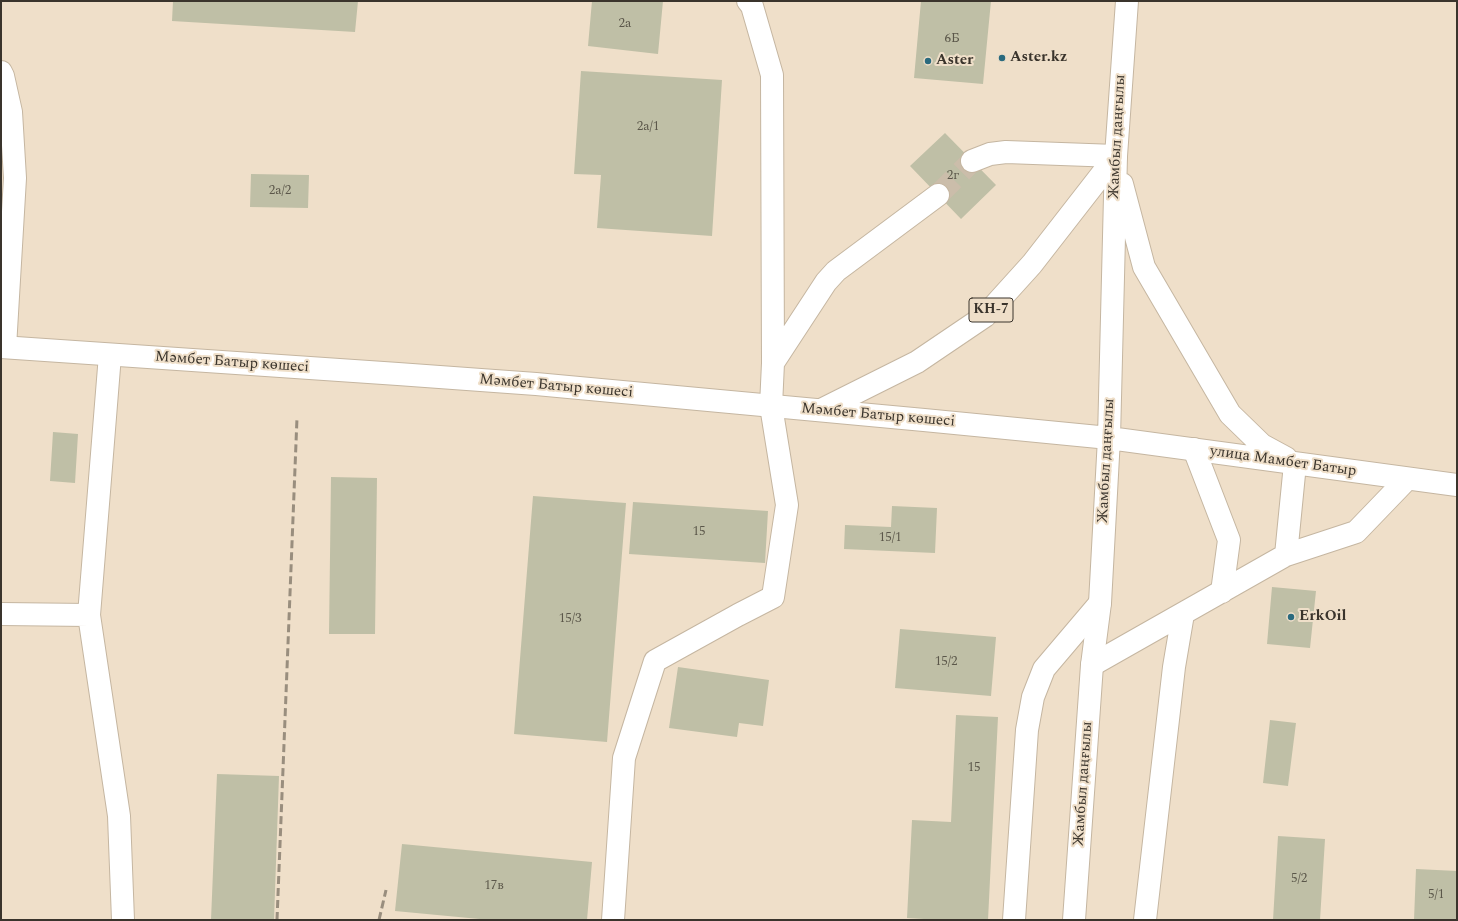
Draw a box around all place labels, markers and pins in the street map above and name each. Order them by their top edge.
place label: Aster.kz [1010,49,1067,67]
place label: Aster [936,52,973,70]
marker: Aster.kz [997,53,1007,63]
marker: Aster [923,56,933,66]
place label: ErkOil [1299,608,1346,626]
marker: ErkOil [1286,612,1296,622]

